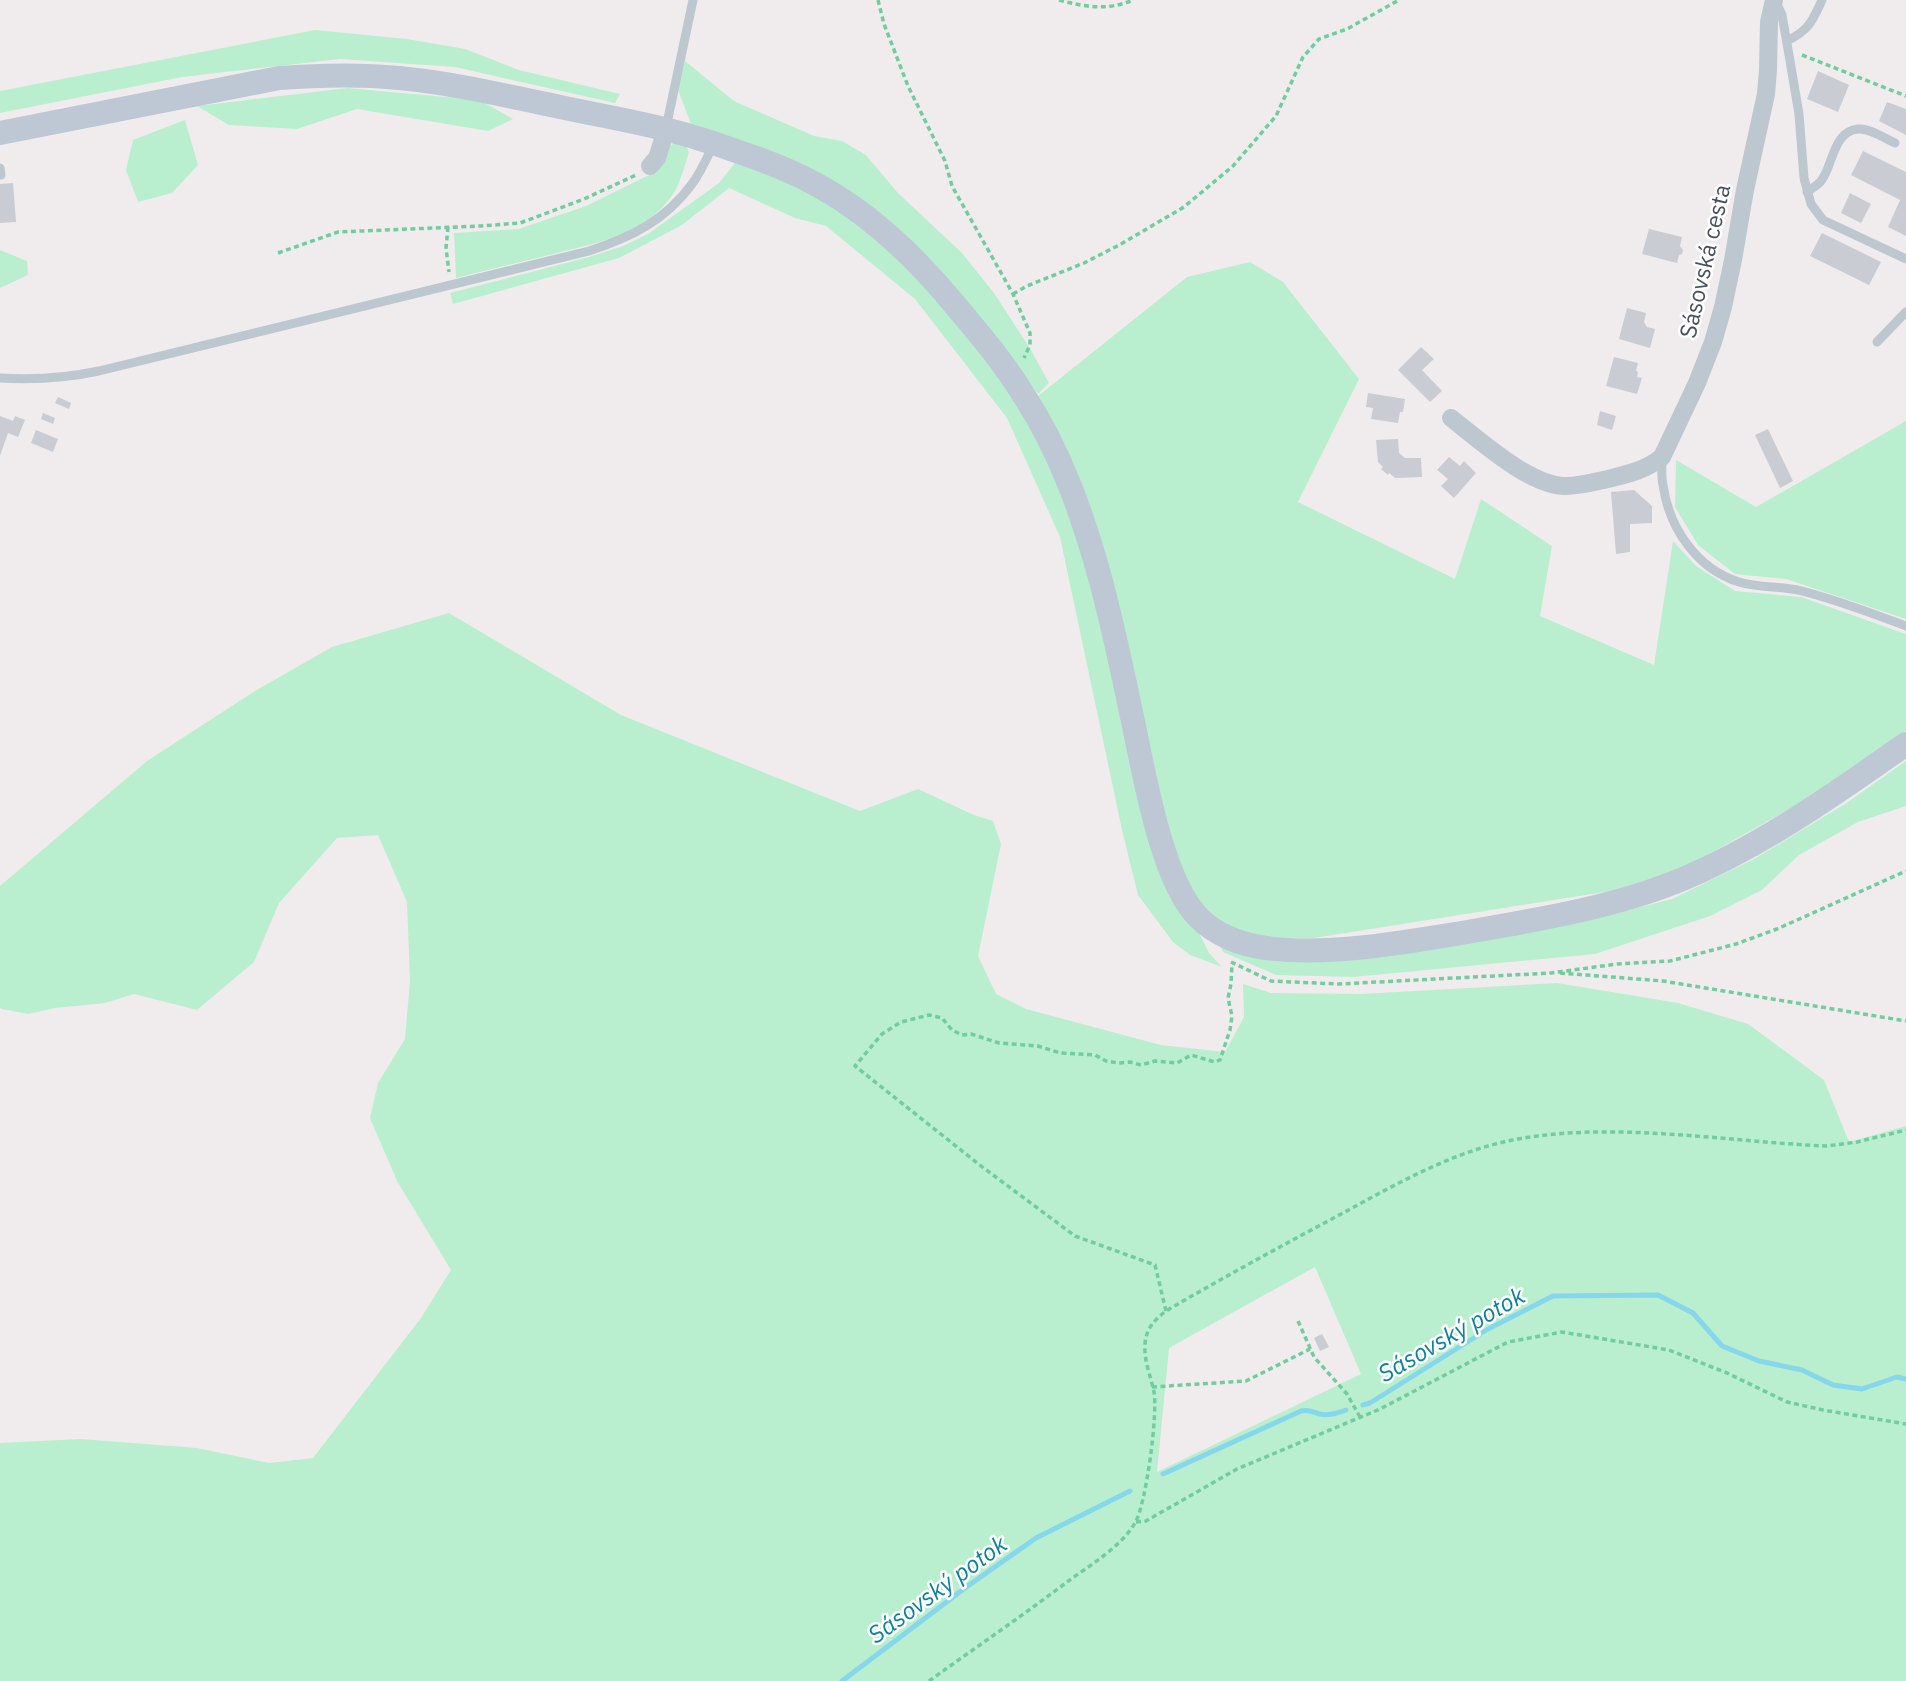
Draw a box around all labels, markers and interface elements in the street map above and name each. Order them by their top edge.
street label: Sásovská cesta [1672,181,1736,341]
water label: Sásovský potok [1372,1279,1531,1389]
water label: Sásovský potok [861,1527,1013,1650]

